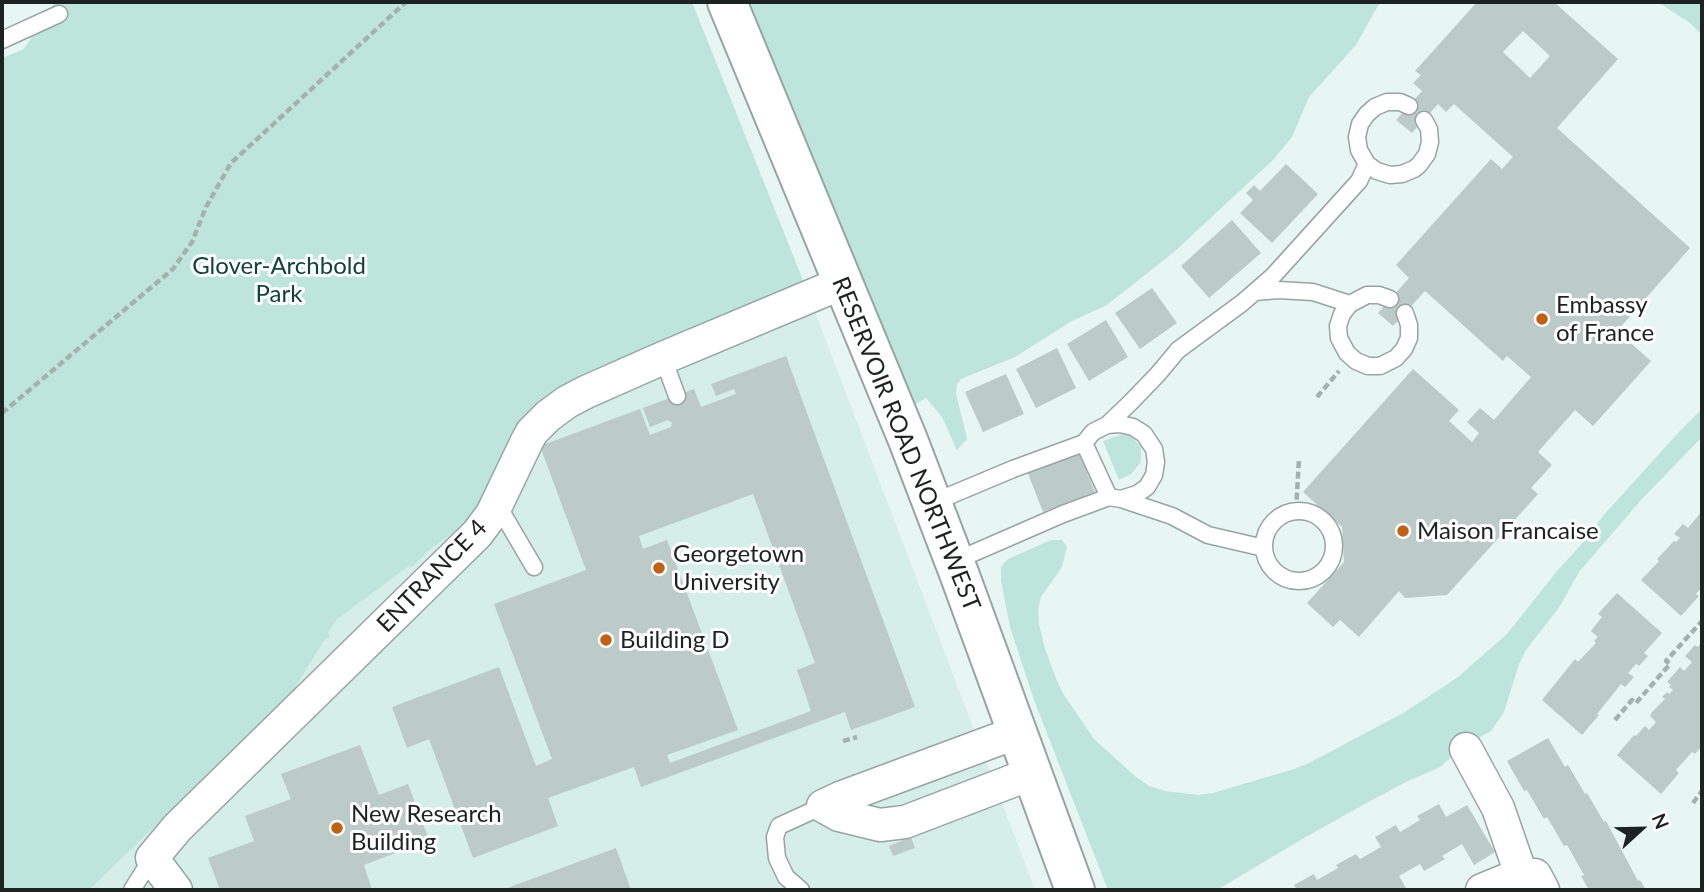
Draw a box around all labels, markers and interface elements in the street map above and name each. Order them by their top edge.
park label: Glover-Archbold Park [192,252,366,308]
street label: RESERVOIR ROAD NORTHWEST [826,273,986,615]
place label: Embassy of France [1556,291,1654,347]
marker: Embassy of France [1534,311,1550,327]
street label: ENTRANCE 4 [371,514,493,638]
place label: Maison Francaise [1417,517,1599,545]
marker: Maison Francaise [1395,523,1411,539]
place label: Georgetown University [673,540,804,596]
marker: Georgetown University [651,560,667,576]
place label: Building D [620,626,730,654]
marker: Building D [598,632,614,648]
north arrow [1606,794,1676,864]
place label: New Research Building [351,800,502,856]
text: N [1648,810,1674,832]
marker: New Research Building [329,820,345,836]

